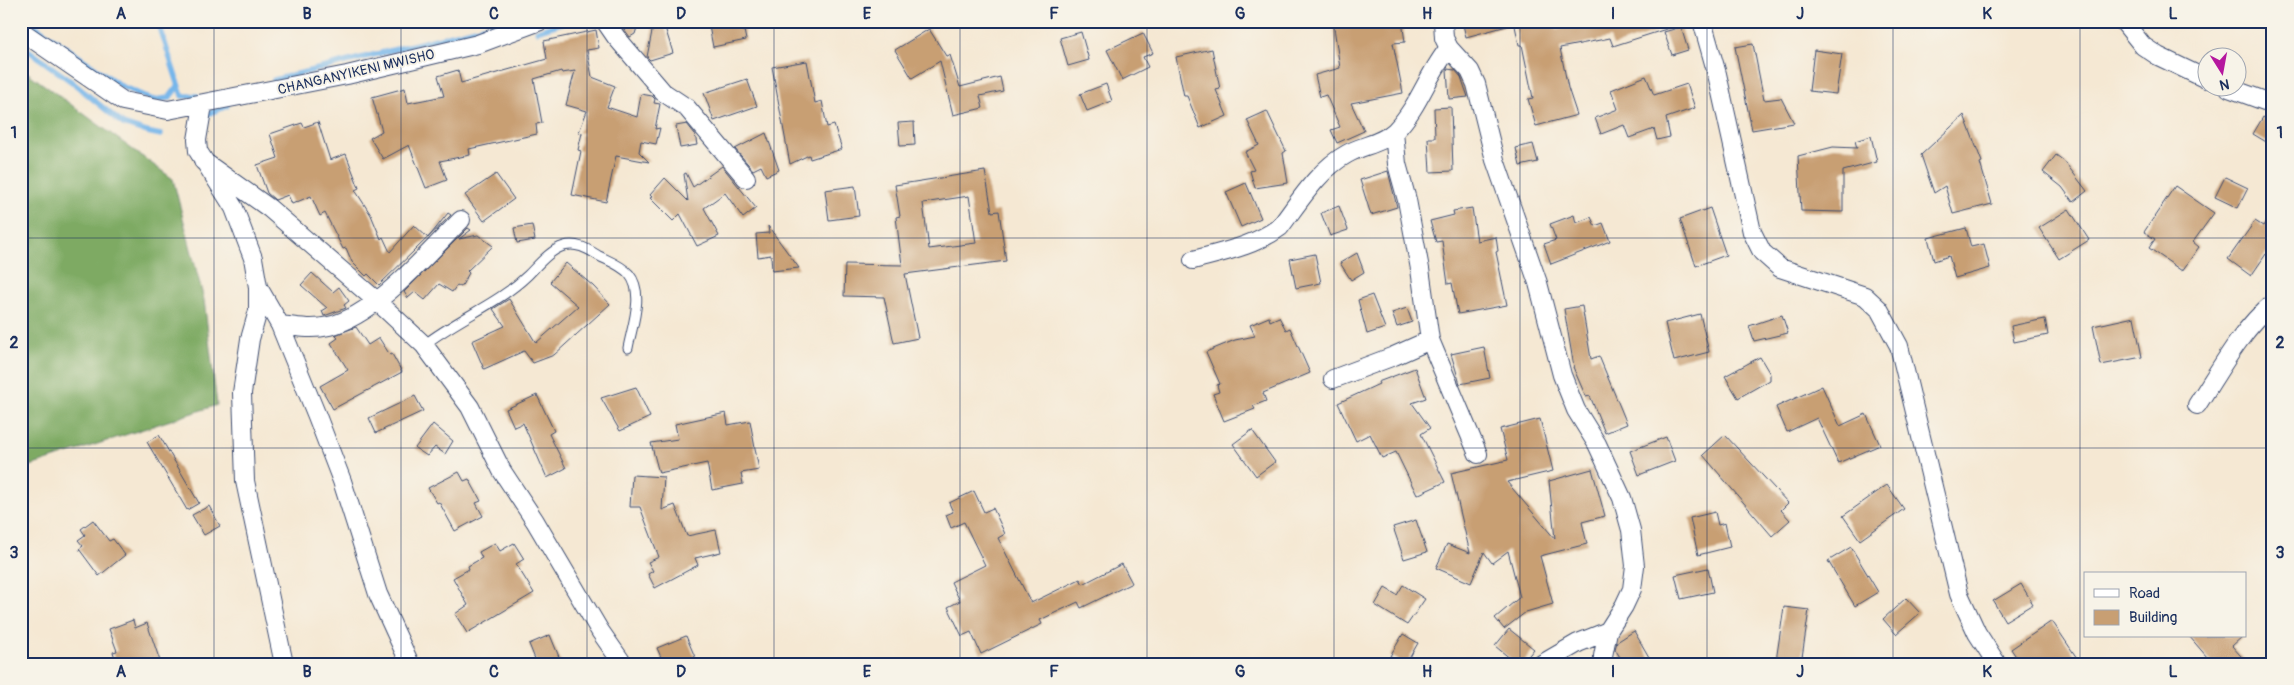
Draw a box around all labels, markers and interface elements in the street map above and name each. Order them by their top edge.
text: A [116,4,127,24]
text: B [302,4,312,24]
text: C [489,4,499,24]
text: D [676,4,686,24]
text: E [863,4,872,24]
text: F [1049,4,1059,24]
text: G [1235,4,1246,24]
text: H [1422,4,1432,24]
text: I [1611,4,1615,24]
text: J [1796,4,1804,24]
text: K [1982,4,1992,24]
text: L [2168,4,2178,24]
street label: CHANGANYIKENI MWISHO [276,46,436,98]
north arrow [2196,48,2246,98]
text: N [2218,75,2231,94]
text: 1 [11,123,17,143]
text: 1 [2277,123,2283,143]
text: 2 [10,333,19,353]
text: 2 [2276,333,2285,353]
text: 3 [10,543,19,563]
text: 3 [2276,543,2285,563]
legend [2084,572,2246,638]
text: Road [2129,584,2160,603]
text: Building [2129,608,2177,627]
text: A [116,662,127,682]
text: B [302,662,312,682]
text: C [489,662,499,682]
text: D [676,662,686,682]
text: E [863,662,872,682]
text: F [1049,662,1059,682]
text: G [1235,662,1246,682]
text: H [1422,662,1432,682]
text: I [1611,662,1615,682]
text: J [1796,662,1804,682]
text: K [1982,662,1992,682]
text: L [2168,662,2178,682]

